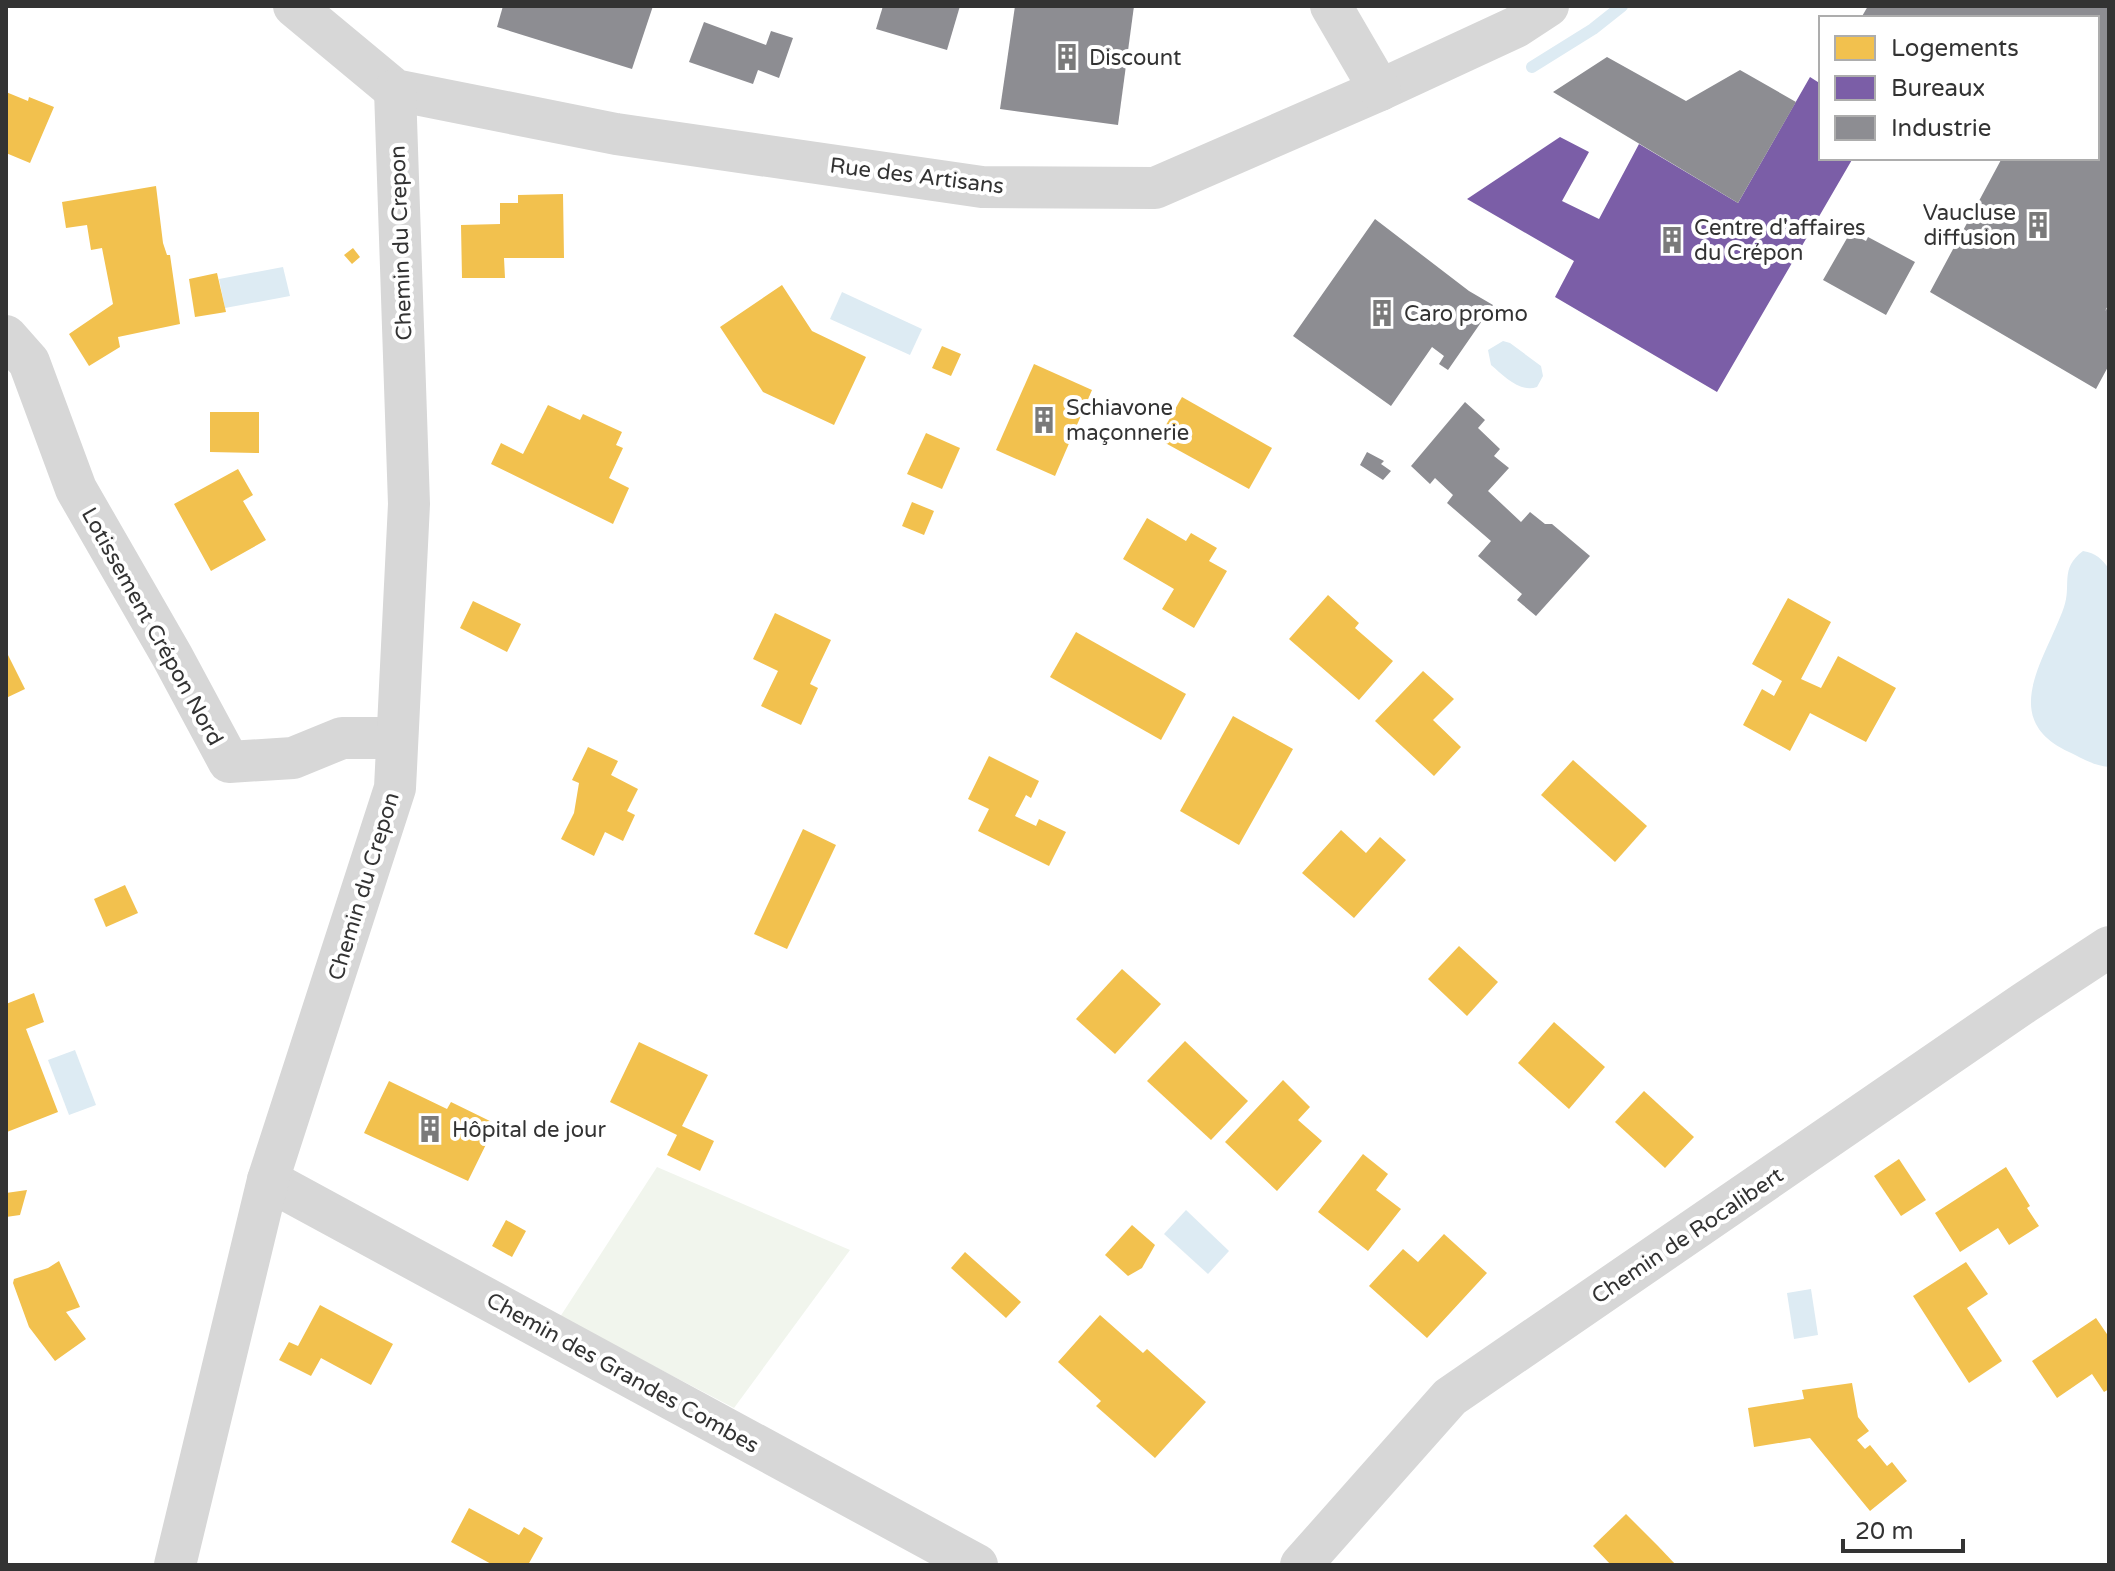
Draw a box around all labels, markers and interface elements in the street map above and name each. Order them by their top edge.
legend [1819,16,2099,160]
text: Logements [1891,34,2019,63]
building icon: Discount [1052,42,1082,72]
place label: Discount [1089,45,1181,71]
text: Bureaux [1891,74,1985,103]
text: Industrie [1891,114,1991,143]
street label: Chemin du Crepon [385,145,417,341]
street label: Rue des Artisans [828,152,1005,200]
place label: Vaucluse diffusion [1923,200,2016,251]
building icon: Vaucluse diffusion [2023,210,2053,240]
place label: Centre d'affaires du Crépon [1694,215,1866,266]
building icon: Centre d'affaires du Crépon [1657,225,1687,255]
building icon: Caro promo [1367,298,1397,328]
place label: Caro promo [1404,301,1528,327]
place label: Schiavone maçonnerie [1066,395,1189,446]
building icon: Schiavone maçonnerie [1029,405,1059,435]
street label: Lotissement Crépon Nord [76,503,228,750]
street label: Chemin du Crepon [323,789,405,983]
building icon: Hôpital de jour [415,1114,445,1144]
place label: Hôpital de jour [452,1117,606,1143]
street label: Chemin de Rocalibert [1587,1162,1788,1310]
street label: Chemin des Grandes Combes [482,1287,763,1459]
scale bar [1843,1503,1963,1553]
text: 20 m [1855,1517,1913,1546]

